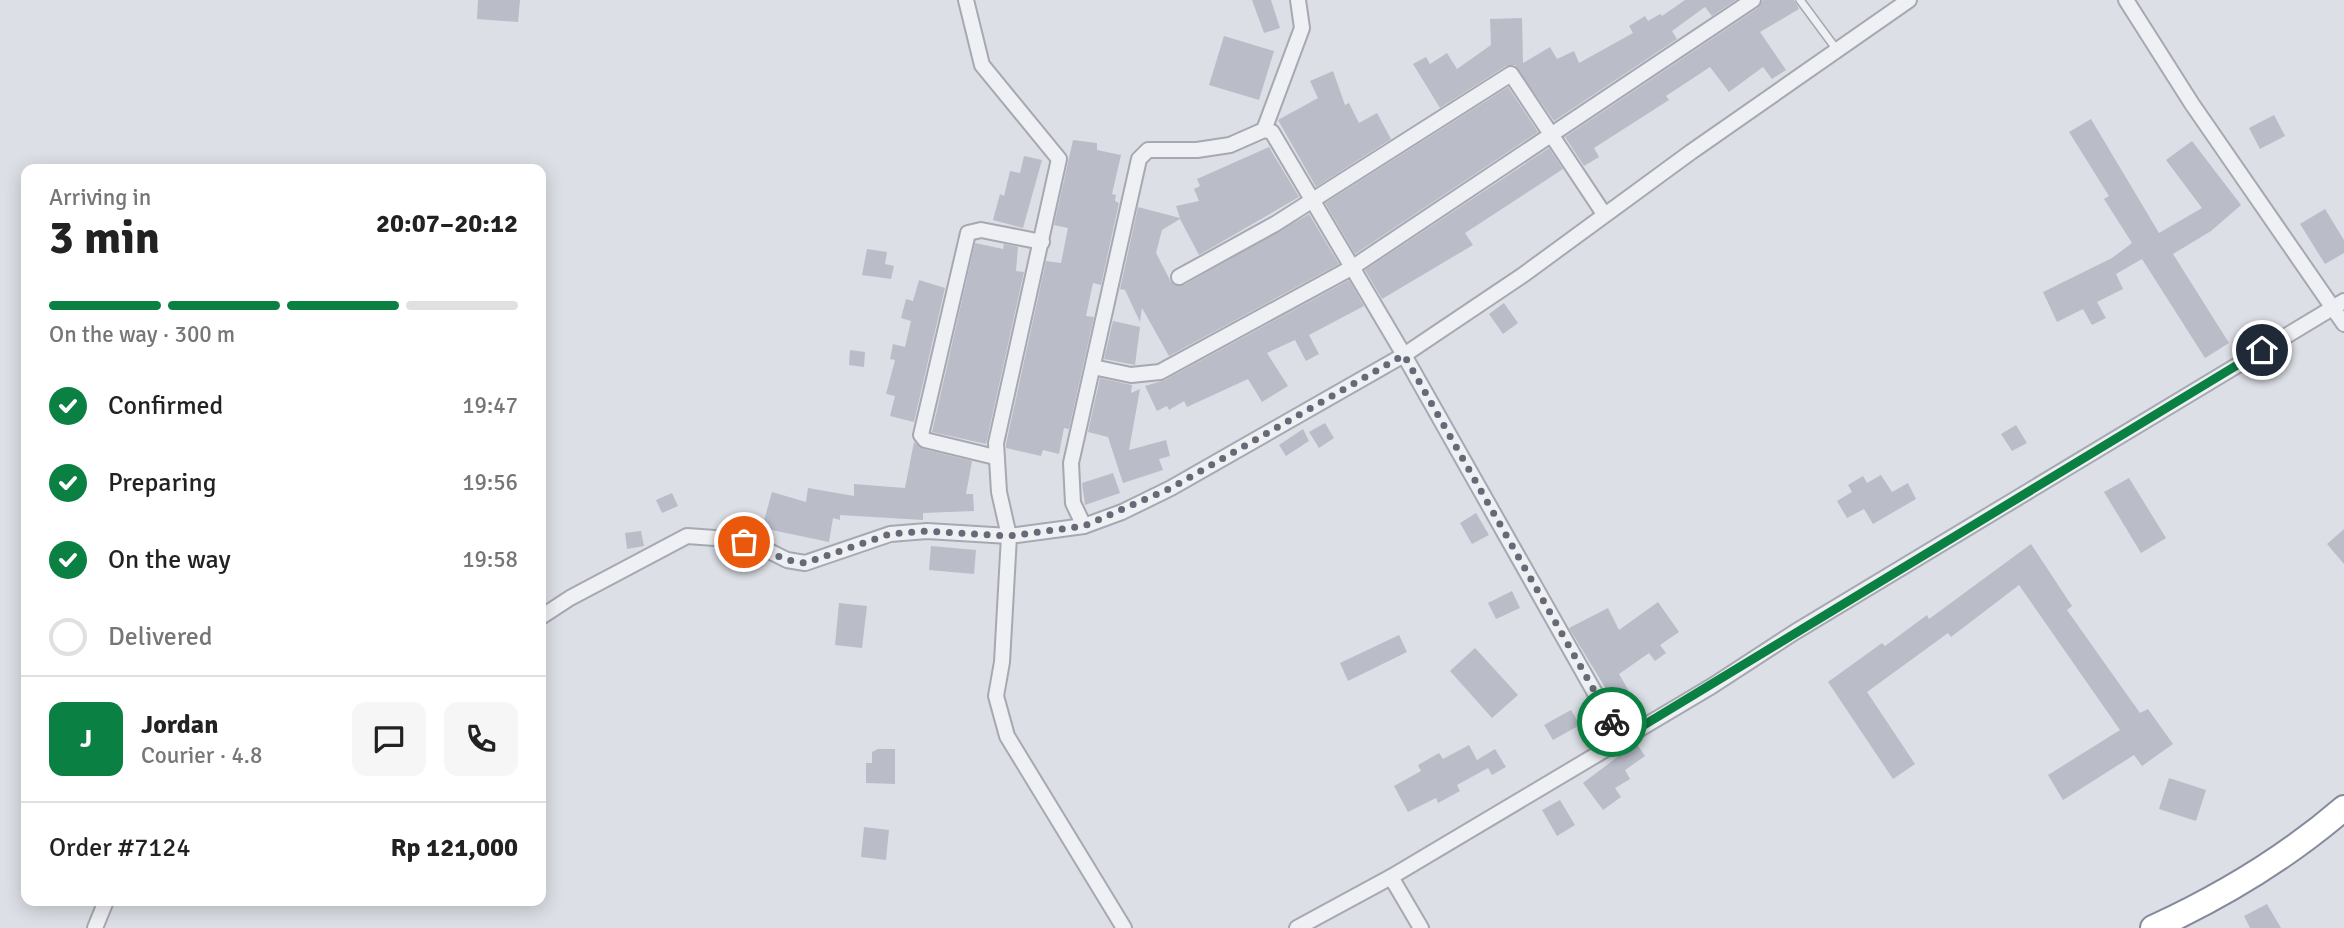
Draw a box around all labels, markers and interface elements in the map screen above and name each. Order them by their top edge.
text: Arriving in [49,183,151,212]
text: 20:07–20:12 [376,208,518,240]
text: 3 min [49,210,160,266]
text: On the way · 300 m [49,320,235,349]
pin [2232,320,2292,380]
icon: home [2243,331,2281,369]
icon: check [49,387,87,425]
text: Confirmed [108,390,223,422]
text: 19:47 [462,391,518,420]
icon: check [49,464,87,502]
text: Preparing [108,467,216,499]
text: 19:56 [462,468,518,497]
pin [714,512,774,572]
icon: bag [725,523,763,561]
icon: check [49,541,87,579]
text: On the way [108,544,231,576]
text: 19:58 [462,545,518,574]
text: Delivered [108,621,213,653]
courier [1577,687,1647,757]
button: chat [352,702,426,776]
button: phone [444,702,518,776]
icon: bike [1593,703,1631,741]
text: Jordan [141,709,218,741]
text: J [80,723,92,755]
text: Courier · 4.8 [141,741,262,770]
text: Order #7124 [49,832,190,864]
text: Rp 121,000 [390,832,518,864]

